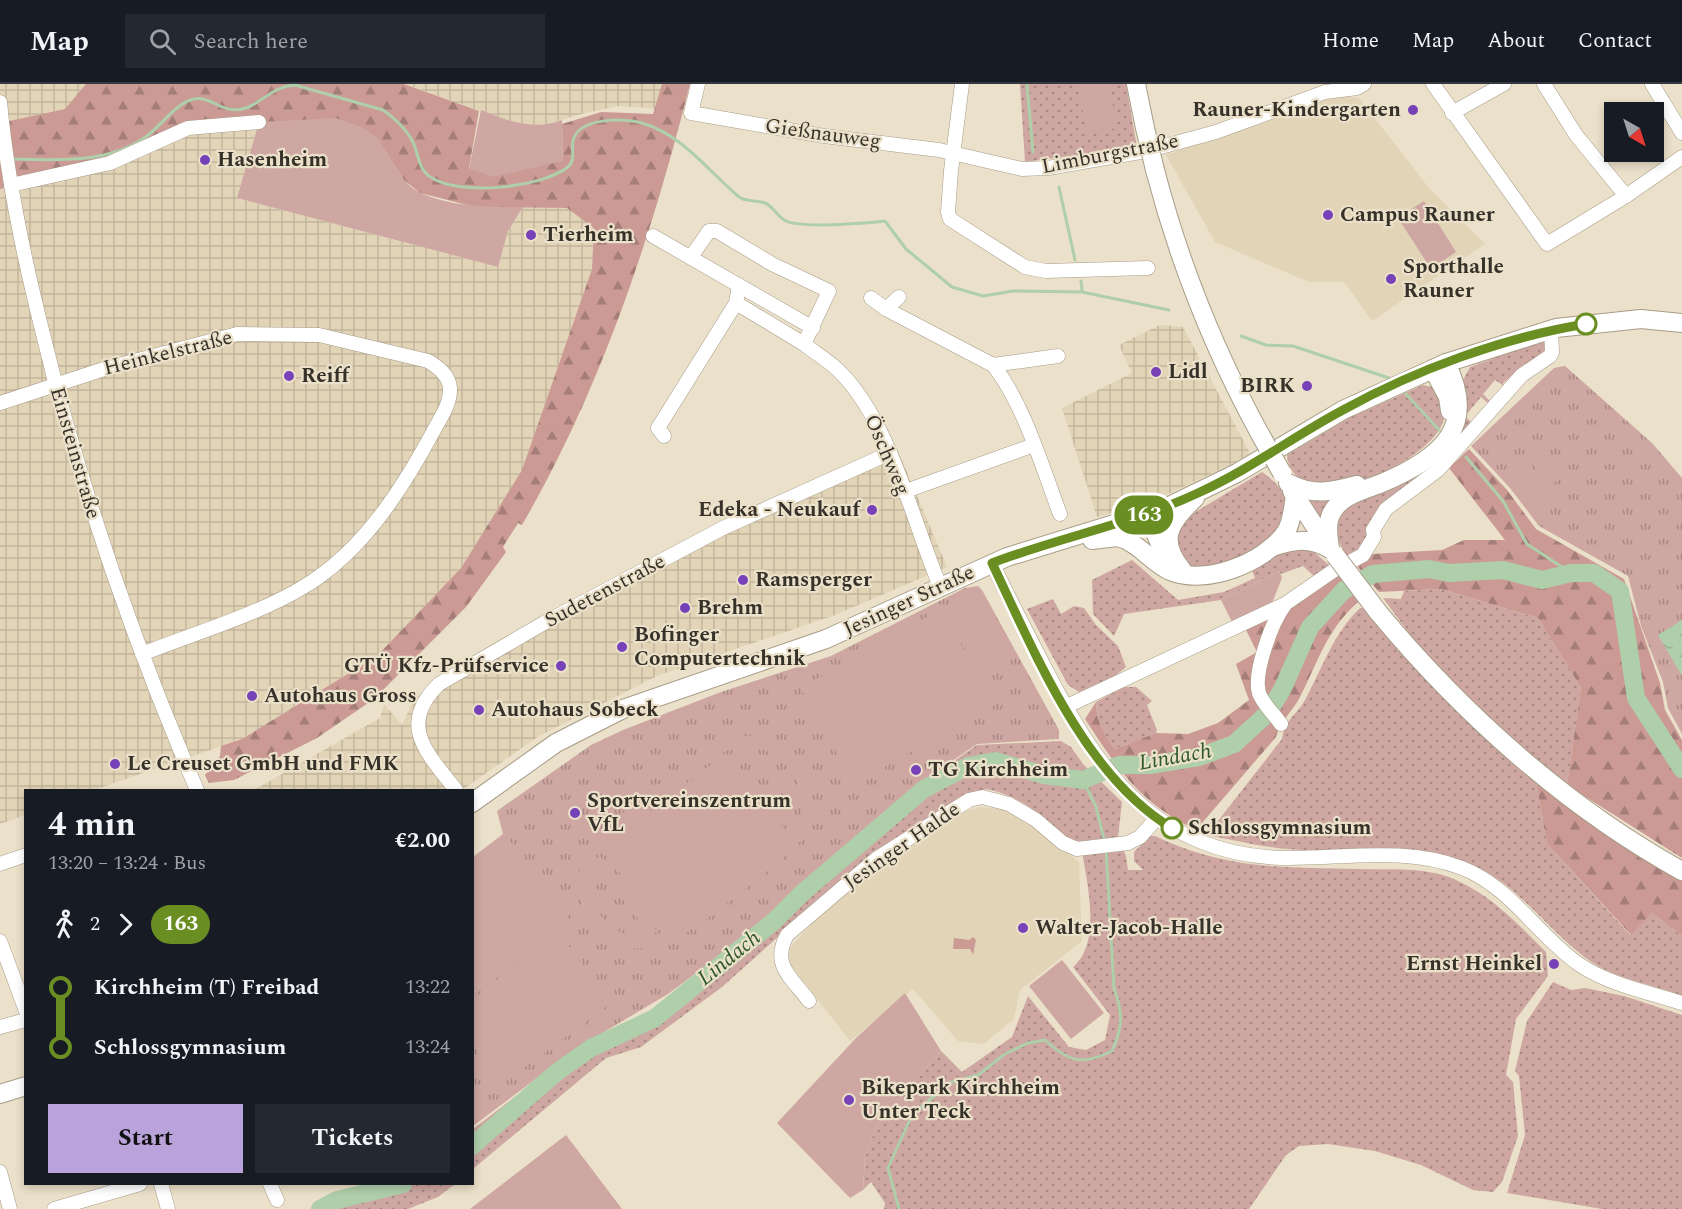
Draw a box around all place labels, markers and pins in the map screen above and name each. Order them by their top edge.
place label: Rauner-Kindergarten [1192,94,1401,126]
marker: Rauner-Kindergarten [1406,103,1420,117]
place label: Hasenheim [217,144,327,176]
marker: Hasenheim [198,153,212,167]
place label: Campus Rauner [1340,199,1495,231]
marker: Campus Rauner [1321,208,1335,222]
place label: Tierheim [543,219,633,251]
marker: Tierheim [524,228,538,242]
place label: Sporthalle Rauner [1403,251,1504,307]
marker: Sporthalle Rauner [1384,272,1398,286]
unlabelled marker [1575,313,1597,335]
place label: Lidl [1168,356,1208,388]
place label: Reiff [301,360,351,392]
marker: Lidl [1149,365,1163,379]
marker: Reiff [282,369,296,383]
place label: BIRK [1240,370,1296,402]
marker: BIRK [1300,379,1314,393]
place label: Edeka - Neukauf [698,494,861,526]
marker: Edeka - Neukauf [865,503,879,517]
place label: Ramsperger [755,564,872,596]
marker: Ramsperger [736,573,750,587]
place label: Brehm [697,592,763,624]
marker: Brehm [678,601,692,615]
place label: Bofinger Computertechnik [634,619,806,675]
marker: Bofinger Computertechnik [615,640,629,654]
place label: GTÜ Kfz-Prüfservice [344,650,549,682]
marker: GTÜ Kfz-Prüfservice [554,659,568,673]
place label: Autohaus Gross [264,680,417,712]
marker: Autohaus Gross [245,689,259,703]
place label: Autohaus Sobeck [491,694,659,726]
marker: Autohaus Sobeck [472,703,486,717]
place label: Le Creuset GmbH und FMK [127,748,400,780]
place label: TG Kirchheim [928,754,1068,786]
marker: Le Creuset GmbH und FMK [108,757,122,771]
marker: TG Kirchheim [909,763,923,777]
place label: Sportvereinszentrum VfL [587,785,791,841]
marker: Sportvereinszentrum VfL [568,806,582,820]
place label: Schlossgymnasium [1188,812,1372,844]
marker: Schlossgymnasium [1161,817,1183,839]
place label: Walter-Jacob-Halle [1035,912,1223,944]
marker: Walter-Jacob-Halle [1016,921,1030,935]
place label: Ernst Heinkel [1406,948,1542,980]
marker: Ernst Heinkel [1547,957,1561,971]
place label: Bikepark Kirchheim Unter Teck [861,1072,1060,1128]
marker: Bikepark Kirchheim Unter Teck [842,1093,856,1107]

